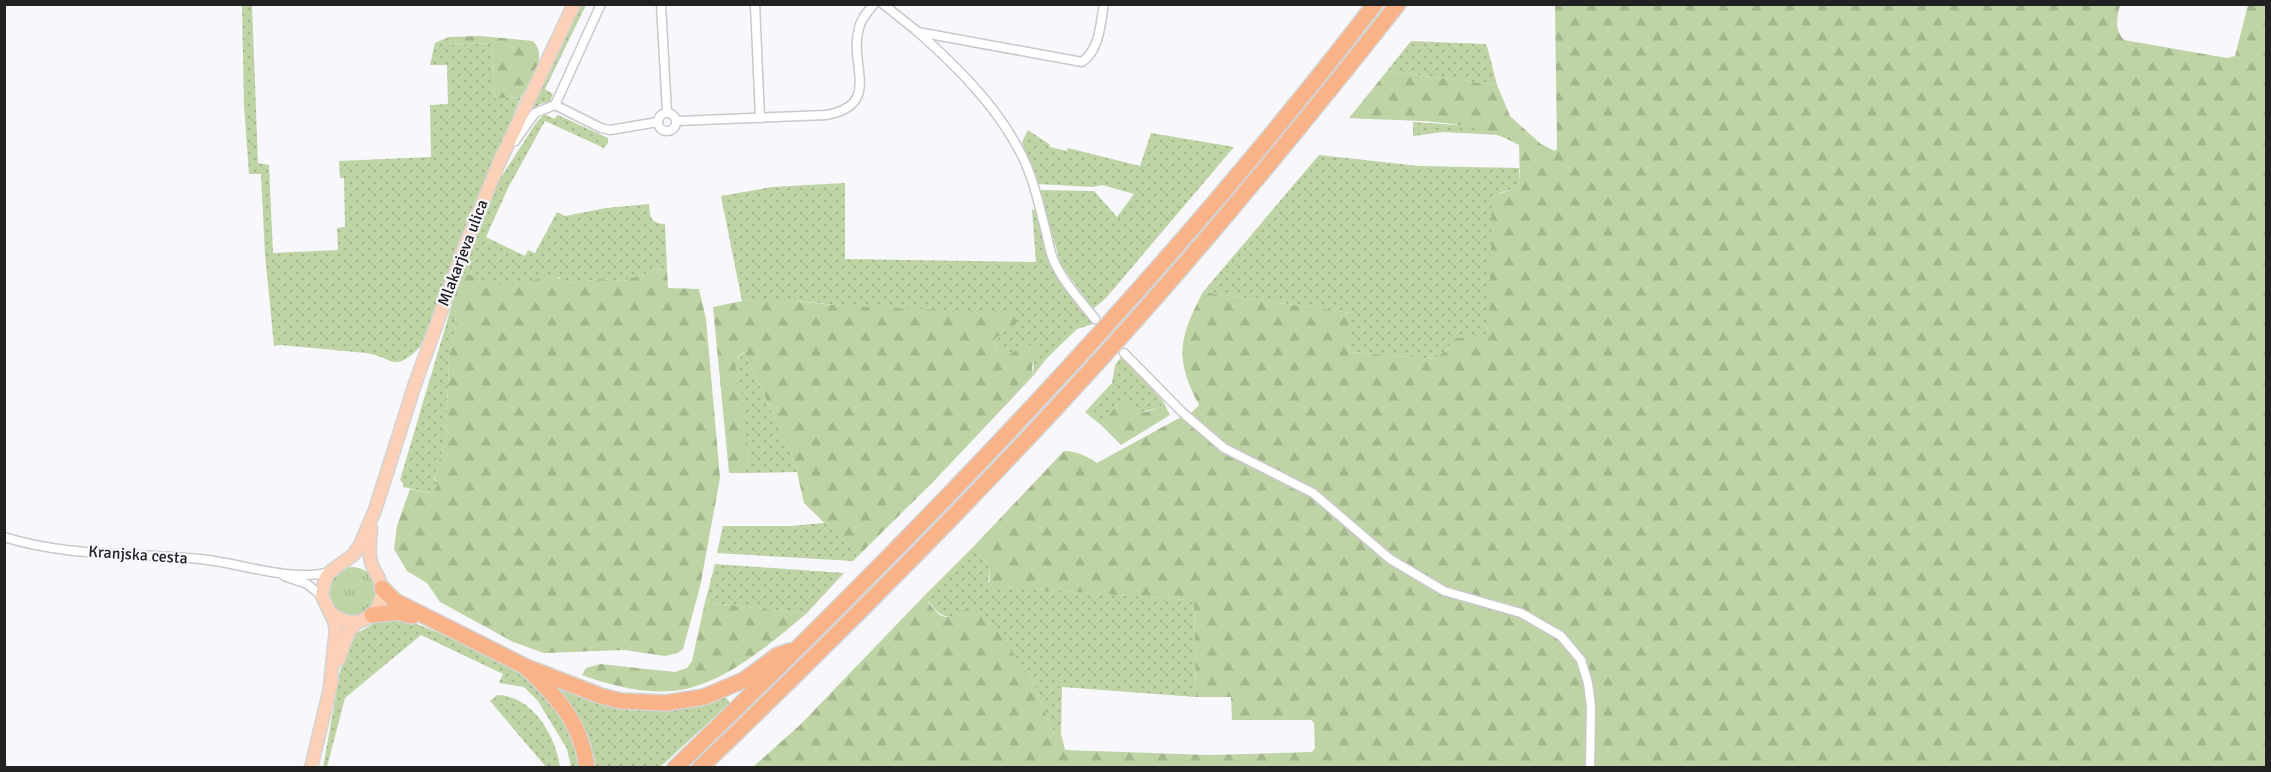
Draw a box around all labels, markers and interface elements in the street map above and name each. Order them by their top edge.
street label: Mlakarjeva ulica [433,197,493,309]
street label: Kranjska cesta [88,542,188,568]

